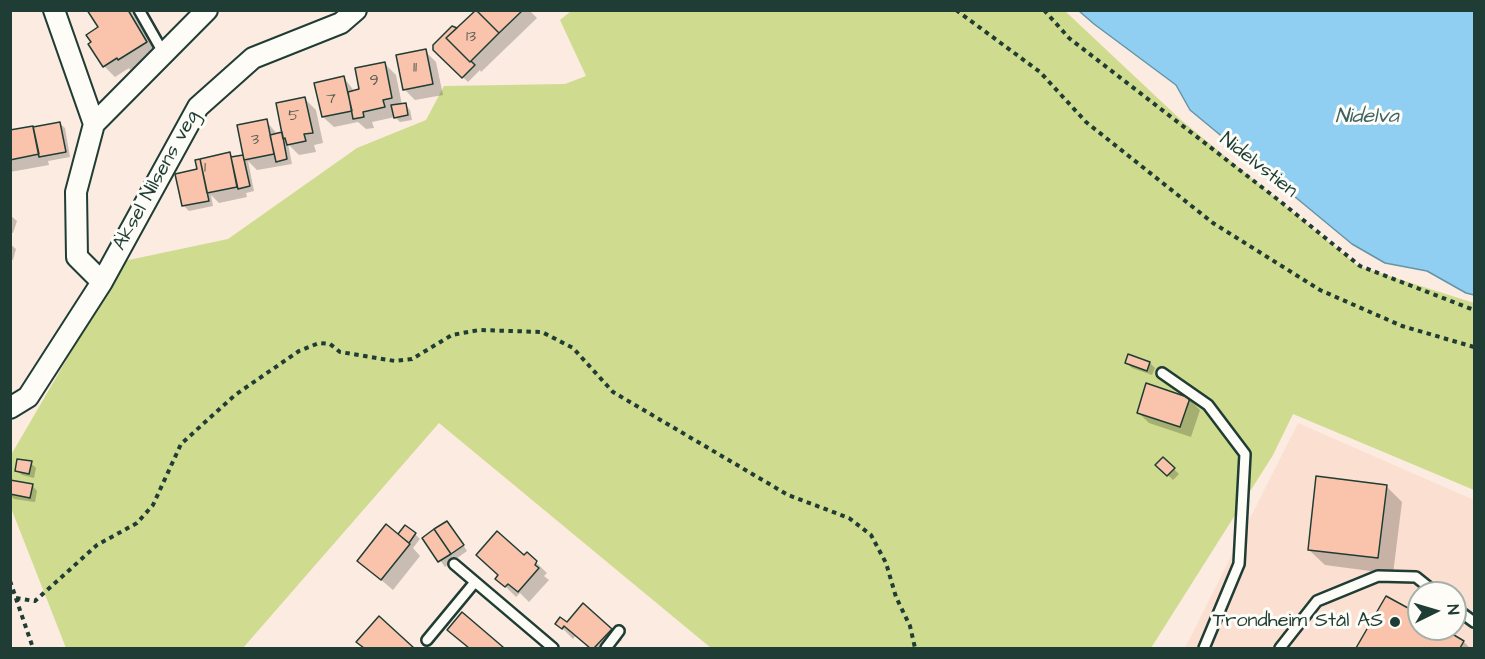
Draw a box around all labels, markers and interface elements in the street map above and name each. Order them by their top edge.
house number: 13 [466,28,476,48]
house number: 11 [413,59,417,79]
house number: 9 [369,72,379,92]
house number: 7 [326,90,336,110]
water label: Nidelva [1335,105,1399,131]
street label: Aksel Nilsens veg [109,107,205,255]
house number: 5 [288,107,300,127]
street label: Nidelvstien [1214,128,1302,204]
house number: 3 [251,131,259,151]
house number: 1 [204,159,206,179]
north arrow [1407,581,1467,641]
text: N [1442,604,1464,616]
place label: Trondheim Stål AS [1213,610,1383,634]
marker: Trondheim Stål AS [1388,615,1402,629]

